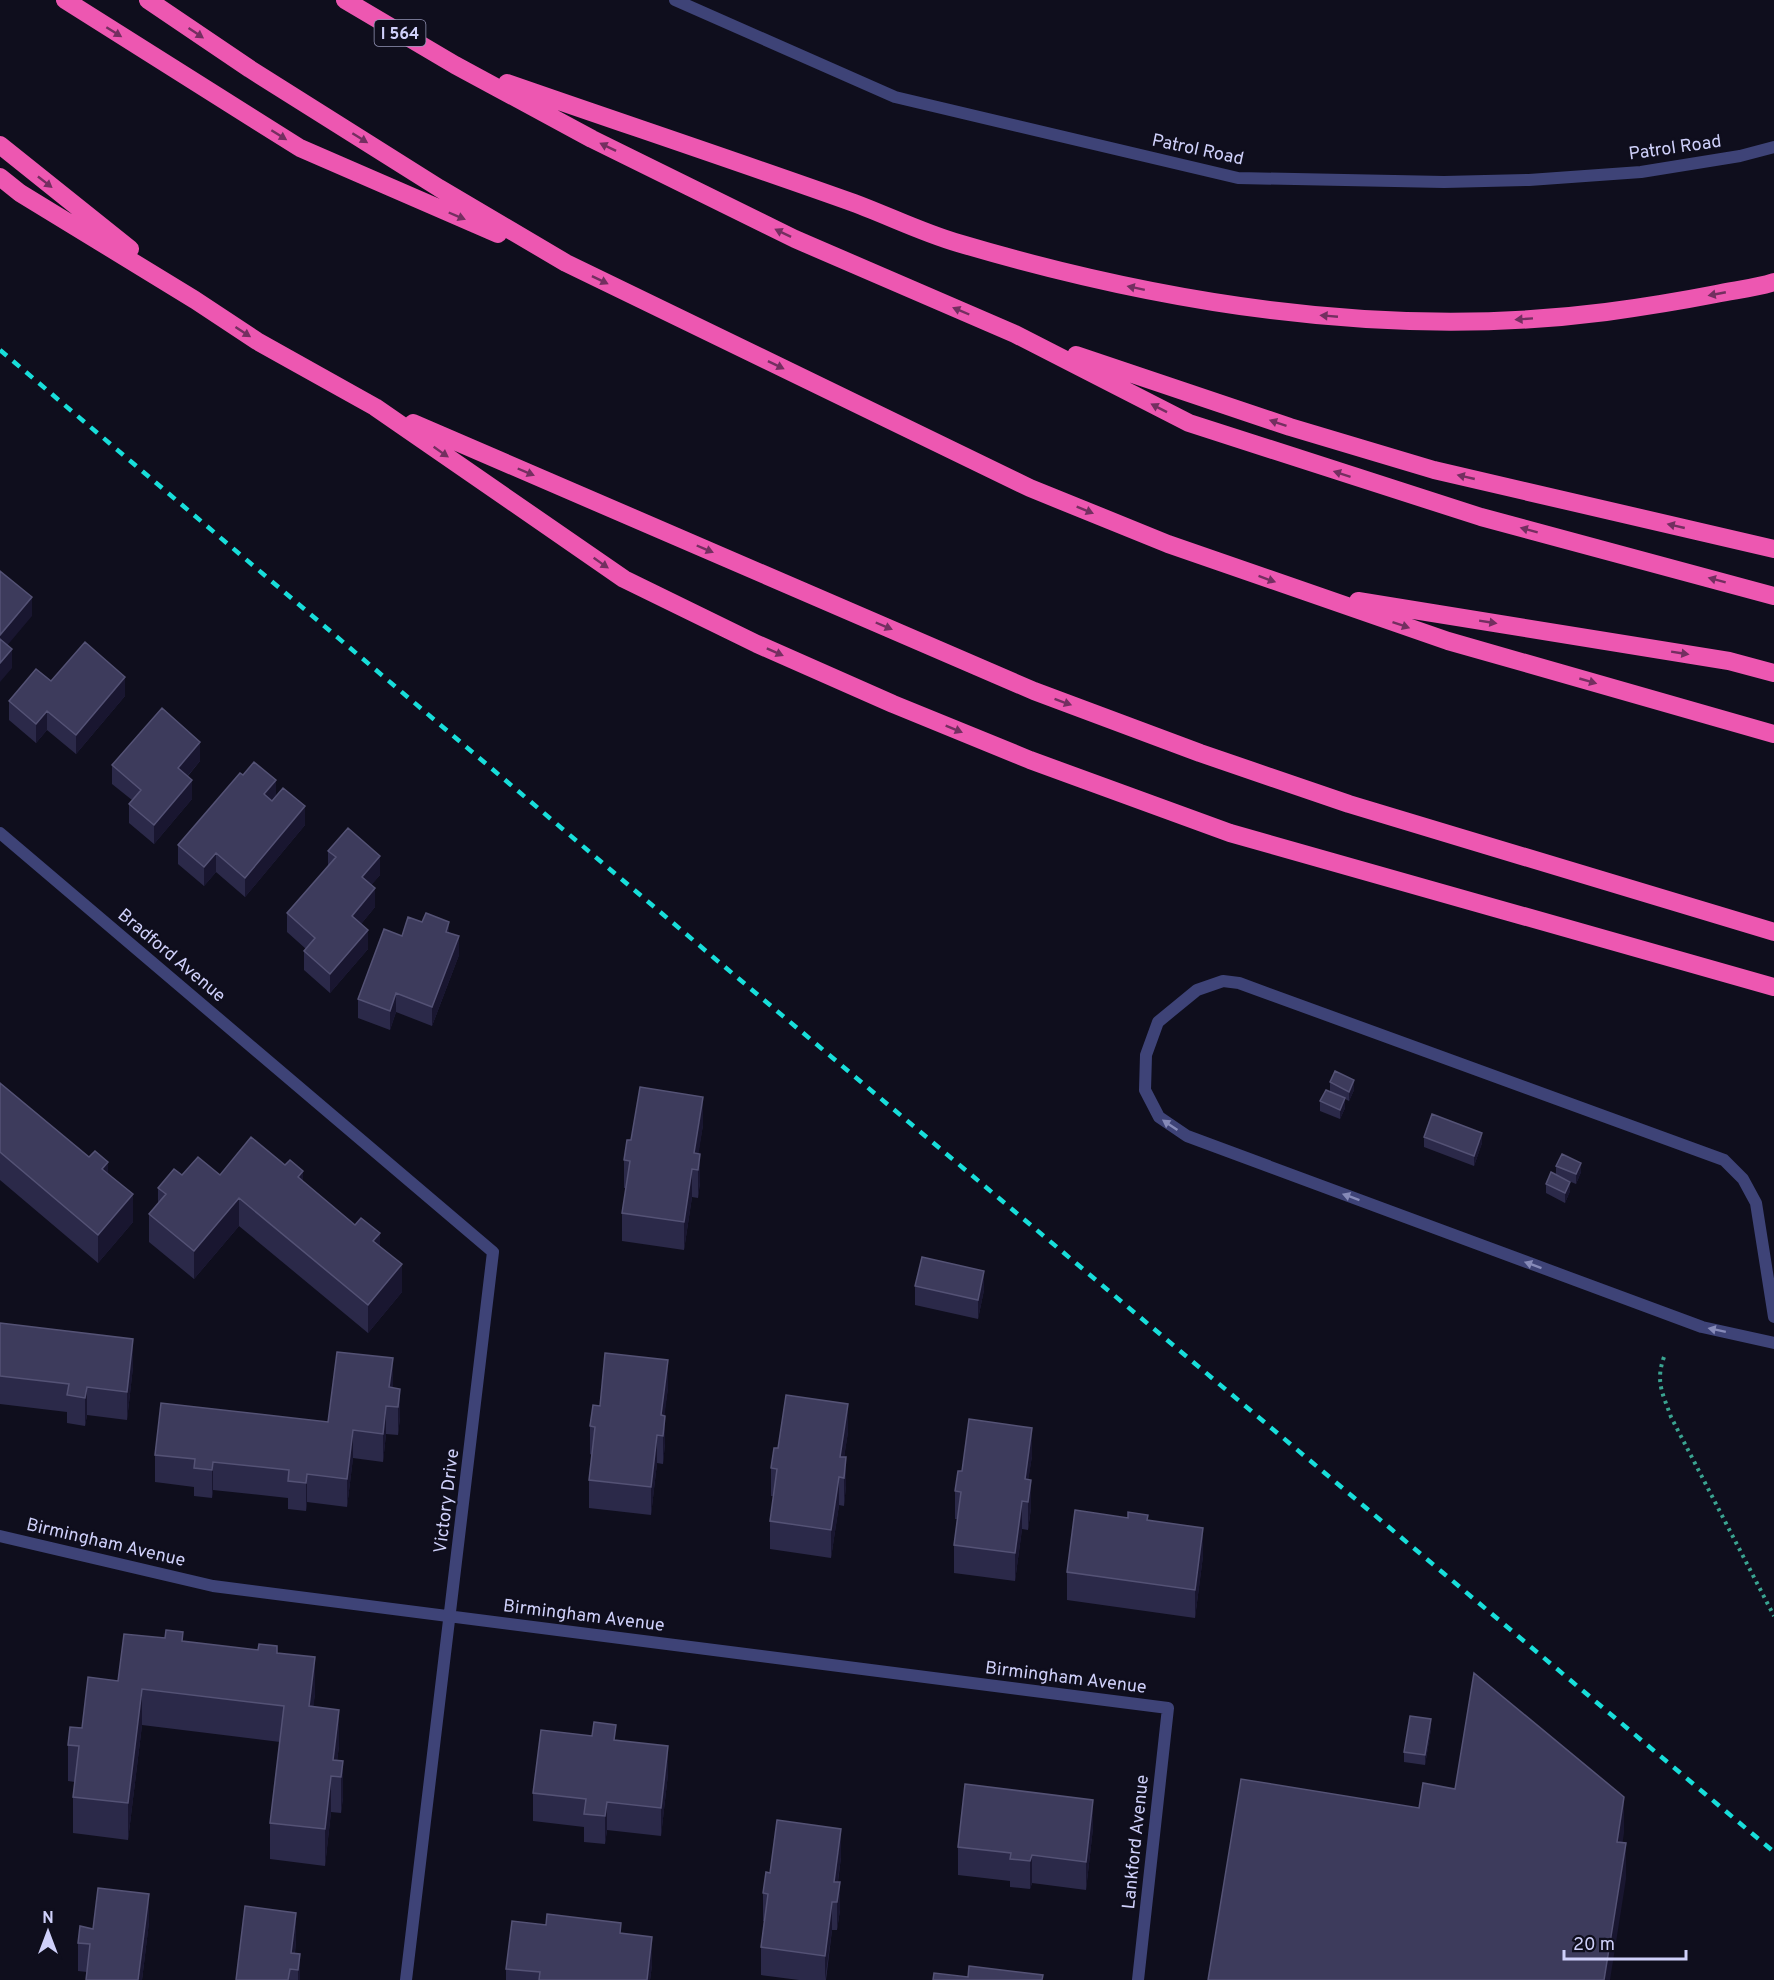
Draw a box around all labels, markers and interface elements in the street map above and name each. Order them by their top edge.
road number: I 564 [374,20,426,46]
one-way arrow [106,26,122,37]
one-way arrow [188,27,204,38]
one-way arrow [271,130,288,141]
street label: Patrol Road [1150,130,1246,171]
street label: Patrol Road [1627,131,1723,166]
one-way arrow [352,133,368,144]
one-way arrow [599,142,616,152]
one-way arrow [38,175,53,187]
one-way arrow [448,211,466,221]
one-way arrow [774,228,791,237]
one-way arrow [592,275,609,284]
one-way arrow [1126,283,1145,292]
one-way arrow [1707,289,1726,298]
one-way arrow [952,306,970,316]
one-way arrow [1319,311,1338,321]
one-way arrow [1514,315,1533,324]
one-way arrow [235,326,251,338]
one-way arrow [767,360,784,369]
one-way arrow [1151,403,1168,413]
one-way arrow [1269,418,1287,428]
one-way arrow [433,446,449,457]
one-way arrow [517,467,535,477]
one-way arrow [1333,469,1351,478]
one-way arrow [1456,472,1475,481]
one-way arrow [1076,505,1094,515]
one-way arrow [1666,521,1685,530]
one-way arrow [1520,525,1538,535]
one-way arrow [696,544,714,554]
one-way arrow [593,557,609,569]
one-way arrow [1258,574,1276,584]
one-way arrow [1708,575,1727,585]
one-way arrow [1479,618,1498,627]
one-way arrow [875,621,893,631]
one-way arrow [1392,621,1410,630]
one-way arrow [766,647,783,656]
one-way arrow [1671,649,1690,658]
one-way arrow [1579,677,1597,686]
one-way arrow [1055,697,1073,707]
one-way arrow [945,725,963,734]
street label: Bradford Avenue [112,904,230,1008]
one-way arrow [1162,1120,1178,1131]
one-way arrow [1341,1192,1359,1202]
one-way arrow [1524,1259,1542,1269]
one-way arrow [1708,1325,1726,1335]
street label: Victory Drive [430,1448,465,1555]
street label: Birmingham Avenue [24,1514,187,1573]
street label: Birmingham Avenue [502,1595,666,1638]
street label: Birmingham Avenue [984,1657,1148,1700]
street label: Lankford Avenue [1118,1774,1155,1911]
north arrow [18,1902,78,1962]
text: N [42,1909,54,1929]
scale bar [1564,1923,1686,1961]
text: 20 m [1573,1934,1615,1957]

